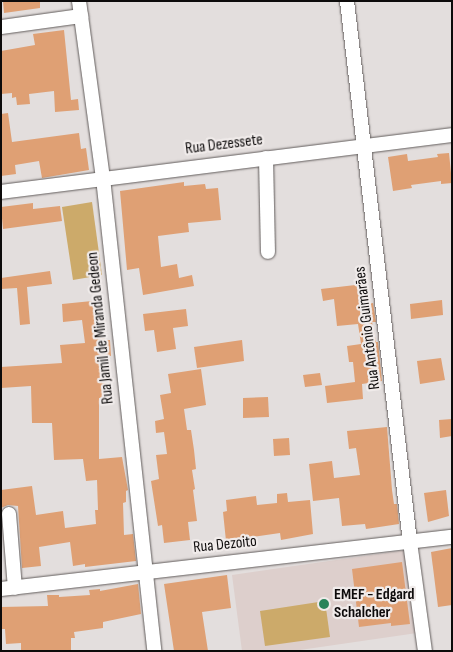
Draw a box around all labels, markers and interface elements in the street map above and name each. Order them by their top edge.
street label: Rua Dezessete [184,131,264,159]
street label: Rua Jamil de Miranda Gedeon [83,251,119,405]
street label: Rua Antônio Guimarães [351,265,385,391]
street label: Rua Dezoito [192,532,258,558]
place label: EMEF - Edgard Schalcher [334,585,415,623]
marker: EMEF - Edgard Schalcher [318,598,330,610]

